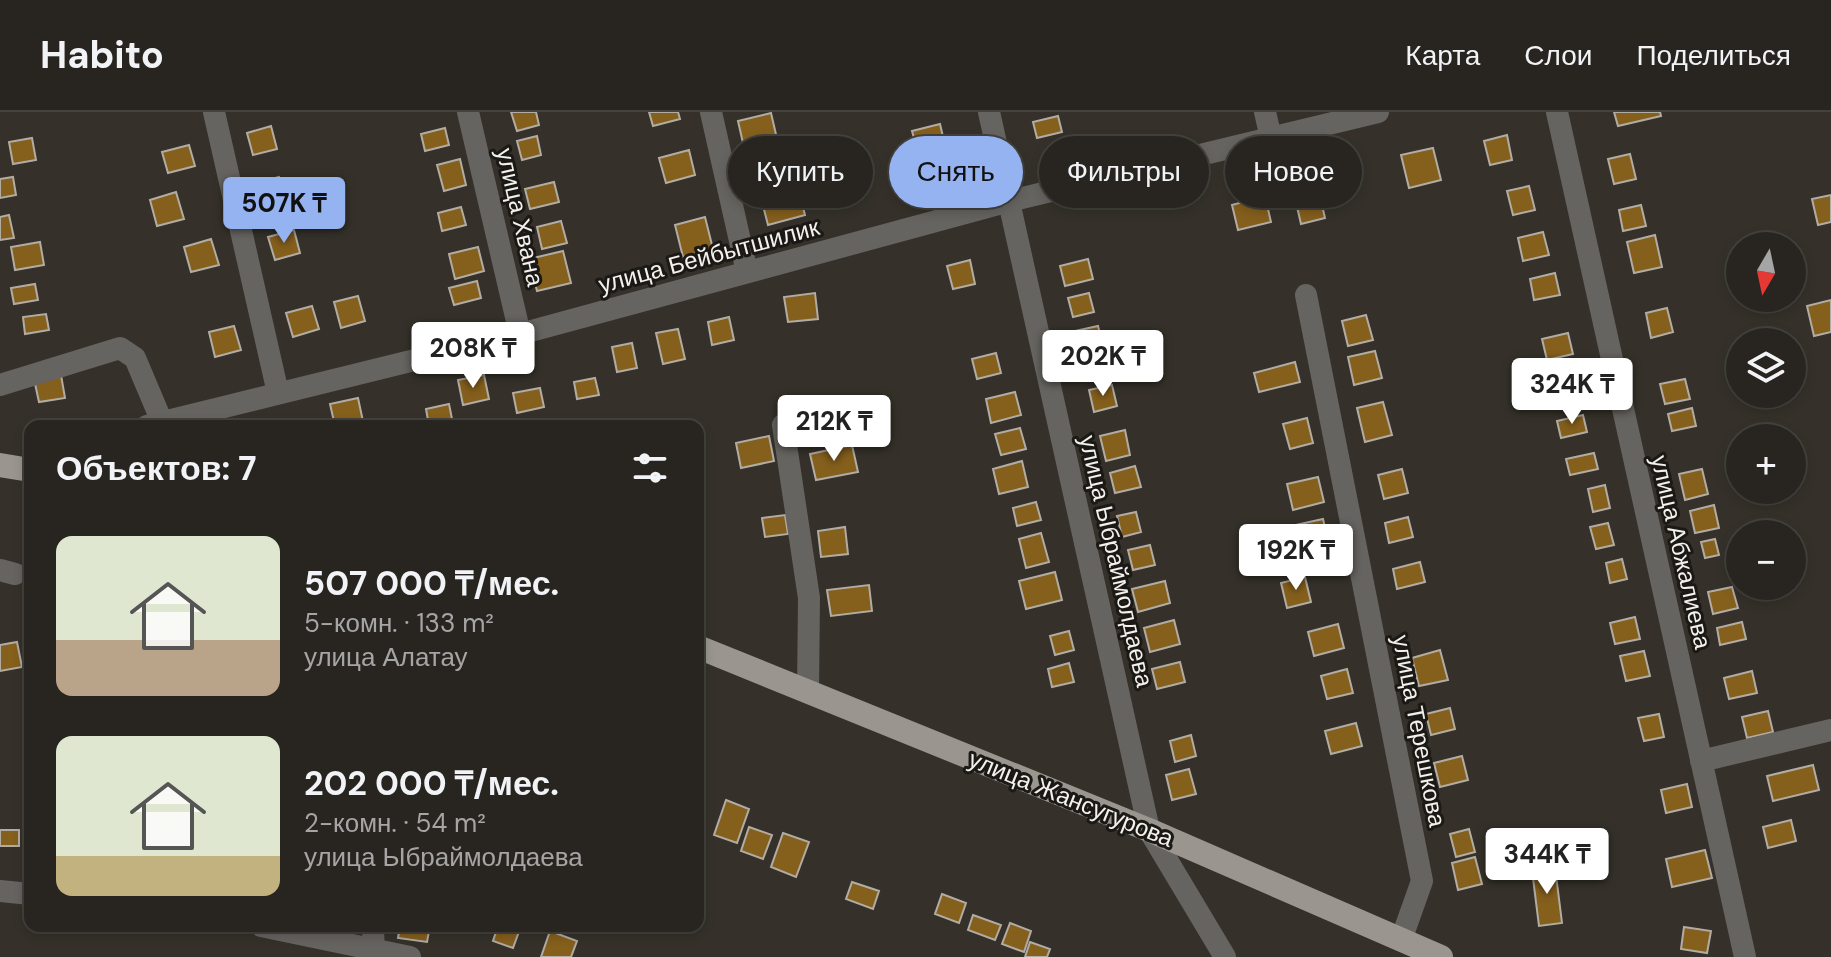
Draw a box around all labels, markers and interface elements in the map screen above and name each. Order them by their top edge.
text: Habito [40,30,164,80]
text: Карта [1405,37,1480,74]
text: Слои [1524,37,1592,74]
text: Поделиться [1636,37,1791,74]
chip: Купить [728,136,873,208]
chip: Снять [889,136,1023,208]
chip: Фильтры [1039,136,1209,208]
chip: Новое [1225,136,1362,208]
street label: улица Хвана [490,145,552,290]
pin: 507K ₸ [219,177,349,245]
text: 507K ₸ [241,186,327,220]
street label: улица Бейбытшилик [595,211,823,300]
north arrow [1726,232,1806,312]
map controls [1726,232,1806,600]
pin: 208K ₸ [408,322,538,390]
button: layers [1726,328,1806,408]
pin: 202K ₸ [1038,330,1168,398]
text: 208K ₸ [430,331,516,365]
text: 202K ₸ [1060,339,1146,373]
pin: 324K ₸ [1507,358,1637,426]
text: 324K ₸ [1530,367,1614,401]
pin: 212K ₸ [769,395,899,463]
text: 212K ₸ [796,404,872,438]
button: + [1726,424,1806,504]
street label: улица Ыбраймолдаева [1072,432,1161,690]
text: Объектов: 7 [56,446,256,491]
icon: filters [628,446,672,490]
street label: улица Абжалиева [1644,452,1719,652]
button: − [1726,520,1806,600]
pin: 192K ₸ [1231,524,1361,592]
text: 192K ₸ [1257,533,1335,567]
text: 507 000 ₸/мес. [304,561,559,606]
icon: home [120,568,216,664]
text: 5-комн. · 133 m² [304,606,494,640]
street label: улица Терешкова [1386,632,1453,830]
text: улица Алатау [304,640,468,674]
street label: улица Жансугурова [964,743,1179,854]
text: 202 000 ₸/мес. [304,761,559,806]
icon: home [120,768,216,864]
text: 2-комн. · 54 m² [304,806,486,840]
pin: 344K ₸ [1482,828,1612,896]
text: 344K ₸ [1504,837,1590,871]
text: улица Ыбраймолдаева [304,840,583,874]

